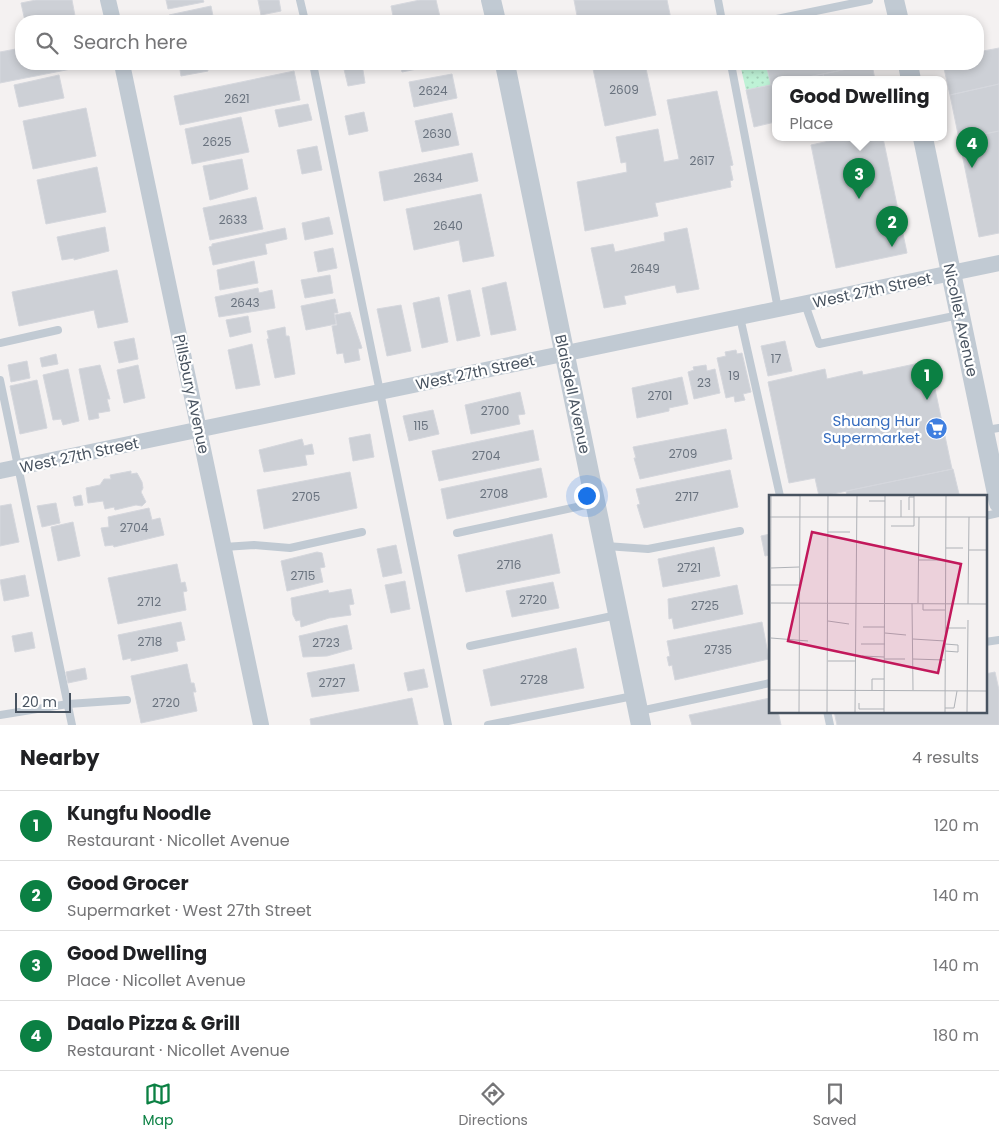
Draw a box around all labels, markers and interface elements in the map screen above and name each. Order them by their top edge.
search box [15,15,984,70]
icon: search [33,29,61,57]
text: Search here [73,29,187,56]
popup [772,76,947,141]
house number: 2609 [609,81,639,98]
house number: 2624 [419,82,448,99]
text: Good Dwelling [789,83,930,110]
house number: 2621 [224,90,250,107]
text: Place [789,112,833,135]
house number: 2630 [422,125,452,142]
pin: 4 [956,127,988,168]
house number: 2625 [203,133,231,150]
house number: 2617 [690,152,715,169]
pin: 3 [843,158,875,199]
house number: 2634 [413,169,443,186]
pin: 2 [876,206,908,247]
house number: 2633 [219,211,247,228]
house number: 2640 [433,217,463,234]
house number: 2649 [630,260,660,277]
street label: Nicollet Avenue [939,261,983,379]
street label: West 27th Street [811,267,933,313]
house number: 2643 [230,294,260,311]
street label: Pillsbury Avenue [169,332,215,456]
street label: Blaisdell Avenue [550,332,596,456]
street label: West 27th Street [414,349,536,395]
house number: 17 [771,350,782,367]
pin: 1 [911,359,943,400]
house number: 19 [728,367,740,384]
house number: 23 [697,374,711,391]
house number: 2701 [648,387,672,404]
house number: 2700 [481,402,509,419]
place label: Shuang Hur Supermarket [823,410,920,448]
house number: 115 [413,417,429,434]
supermarket icon: Shuang Hur Supermarket [924,417,948,441]
street label: West 27th Street [18,432,140,478]
house number: 2709 [669,445,697,462]
house number: 2704 [472,447,501,464]
your location [574,483,600,509]
house number: 2708 [480,485,508,502]
house number: 2705 [292,488,320,505]
house number: 2717 [675,488,699,505]
inset map [769,495,986,712]
house number: 2704 [120,519,149,536]
house number: 2716 [497,556,521,573]
house number: 2721 [677,559,701,576]
house number: 2715 [291,567,315,584]
house number: 2720 [519,591,547,608]
house number: 2712 [137,593,161,610]
house number: 2725 [691,597,719,614]
house number: 2718 [138,633,162,650]
house number: 2723 [312,634,340,651]
house number: 2735 [704,641,732,658]
house number: 2728 [520,671,548,688]
house number: 2727 [319,674,346,691]
scale bar [15,690,71,713]
text: 20 m [22,692,57,712]
house number: 2720 [152,694,180,711]
text: Nearby [20,743,100,772]
text: 4 results [912,746,979,769]
text: Kungfu Noodle [67,800,211,827]
text: 1 [33,814,39,837]
text: 120 m [934,814,979,837]
text: Restaurant · Nicollet Avenue [67,829,290,852]
text: Good Grocer [67,870,189,897]
text: 2 [31,884,41,907]
text: 140 m [933,884,979,907]
text: Supermarket · West 27th Street [67,899,312,922]
text: Good Dwelling [67,940,207,967]
text: 3 [31,954,41,977]
text: 140 m [933,954,979,977]
text: Place · Nicollet Avenue [67,969,246,992]
text: Daalo Pizza & Grill [67,1010,240,1037]
text: 4 [31,1024,41,1047]
text: 180 m [933,1024,979,1047]
text: Restaurant · Nicollet Avenue [67,1039,290,1062]
tab: Map [142,1080,173,1131]
tab: Directions [458,1080,528,1131]
tab: Saved [813,1080,857,1131]

